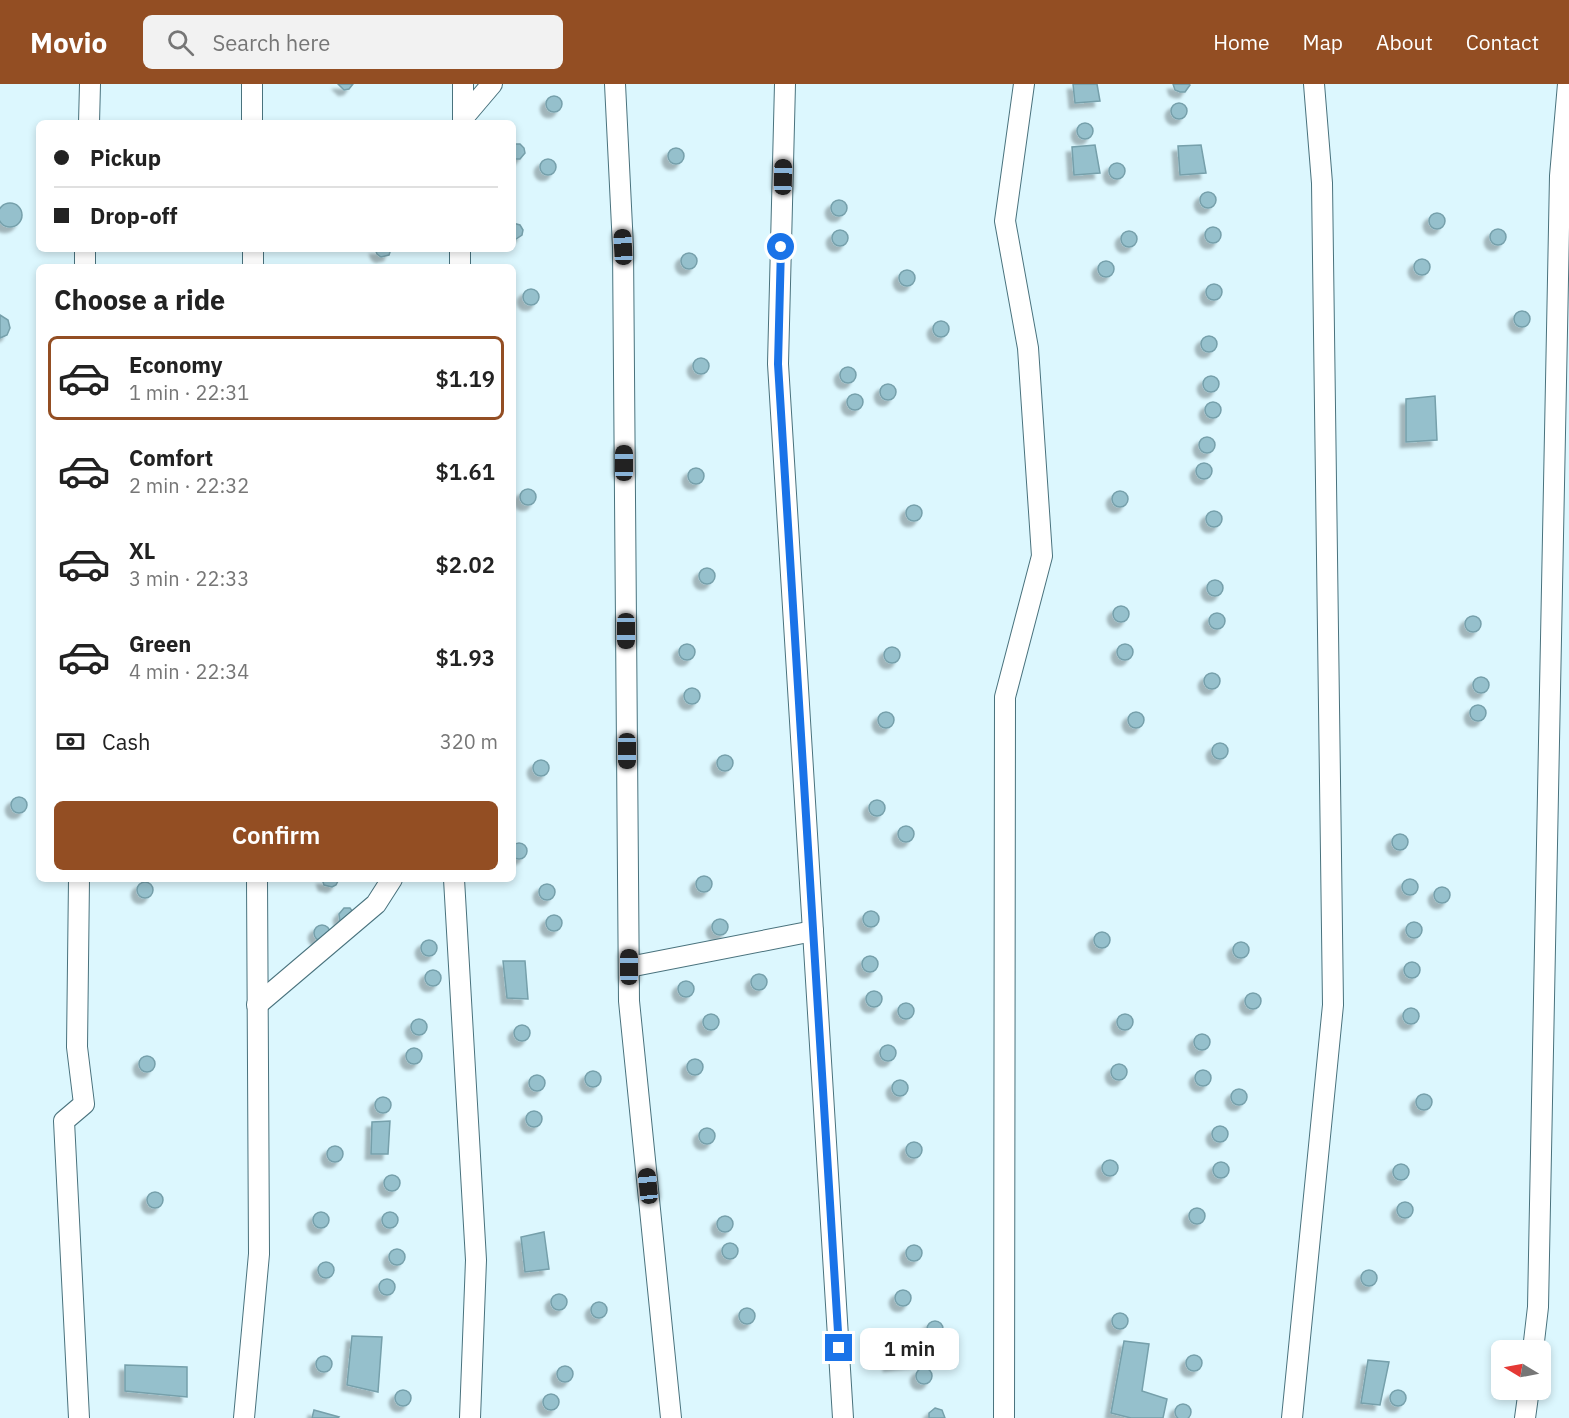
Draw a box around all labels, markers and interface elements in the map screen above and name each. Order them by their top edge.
search box [143,15,563,69]
text: Movio [30,24,107,61]
icon: search [164,26,197,59]
text: Search here [212,28,330,57]
text: Home [1213,28,1270,56]
text: Map [1303,28,1343,56]
text: About [1376,28,1433,56]
text: Contact [1466,28,1539,56]
text: Pickup [90,143,161,172]
car [774,159,792,195]
text: Drop-off [90,201,177,230]
car [613,229,633,265]
route start [767,233,794,260]
text: Choose a ride [54,282,225,317]
text: Economy [129,350,223,379]
icon: car [57,351,111,405]
text: $1.19 [436,364,495,393]
text: 1 min · 22:31 [129,379,249,406]
text: Comfort [129,443,213,472]
icon: car [57,444,111,498]
car [615,445,633,481]
text: $1.61 [436,457,495,486]
text: 2 min · 22:32 [129,472,249,499]
text: XL [129,536,155,565]
icon: car [57,537,111,591]
text: $2.02 [436,550,495,579]
text: 3 min · 22:33 [129,565,249,592]
car [617,613,635,649]
text: Green [129,629,191,658]
icon: car [57,630,111,684]
text: $1.93 [436,643,495,672]
text: 4 min · 22:34 [129,658,249,685]
icon: cash [54,725,87,758]
text: Cash [102,727,151,756]
text: 320 m [440,728,498,755]
car [618,733,636,769]
button: Confirm [54,801,498,870]
car [620,949,638,985]
car [637,1167,659,1205]
callout: 1 min [860,1327,959,1369]
route end [825,1334,852,1361]
text: 1 min [884,1335,935,1362]
north arrow [1491,1340,1551,1400]
map controls [1491,1340,1551,1400]

